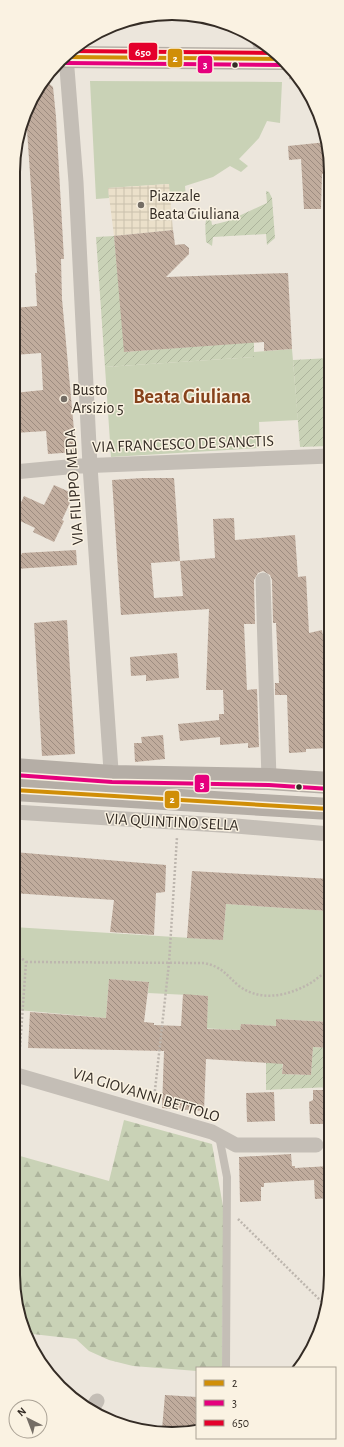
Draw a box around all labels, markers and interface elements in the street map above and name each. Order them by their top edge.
line badge: 650 [128,42,158,61]
text: 650 [135,47,151,58]
line badge: 2 [167,48,183,68]
text: 2 [172,53,178,64]
line badge: 3 [197,55,213,74]
text: 3 [203,59,208,70]
unlabelled marker [230,60,240,70]
place label: Piazzale Beata Giuliana [149,188,240,222]
marker: Piazzale Beata Giuliana [136,200,146,210]
place label: Busto Arsizio 5 [72,382,124,416]
district label: Beata Giuliana [133,387,251,407]
marker: Busto Arsizio 5 [59,394,69,404]
street label: VIA FILIPPO MEDA [62,428,86,546]
street label: VIA FRANCESCO DE SANCTIS [92,433,274,455]
line badge: 3 [194,774,210,793]
text: 3 [200,779,205,790]
unlabelled marker [294,782,304,792]
line badge: 2 [164,790,180,809]
text: 2 [169,794,175,805]
street label: VIA QUINTINO SELLA [105,811,239,834]
street label: VIA GIOVANNI BETTOLO [70,1065,222,1125]
legend [196,1367,336,1439]
text: 2 [232,1377,238,1389]
text: 3 [232,1397,237,1409]
north arrow [8,1399,48,1439]
text: N [15,1405,28,1419]
text: 650 [232,1417,249,1429]

